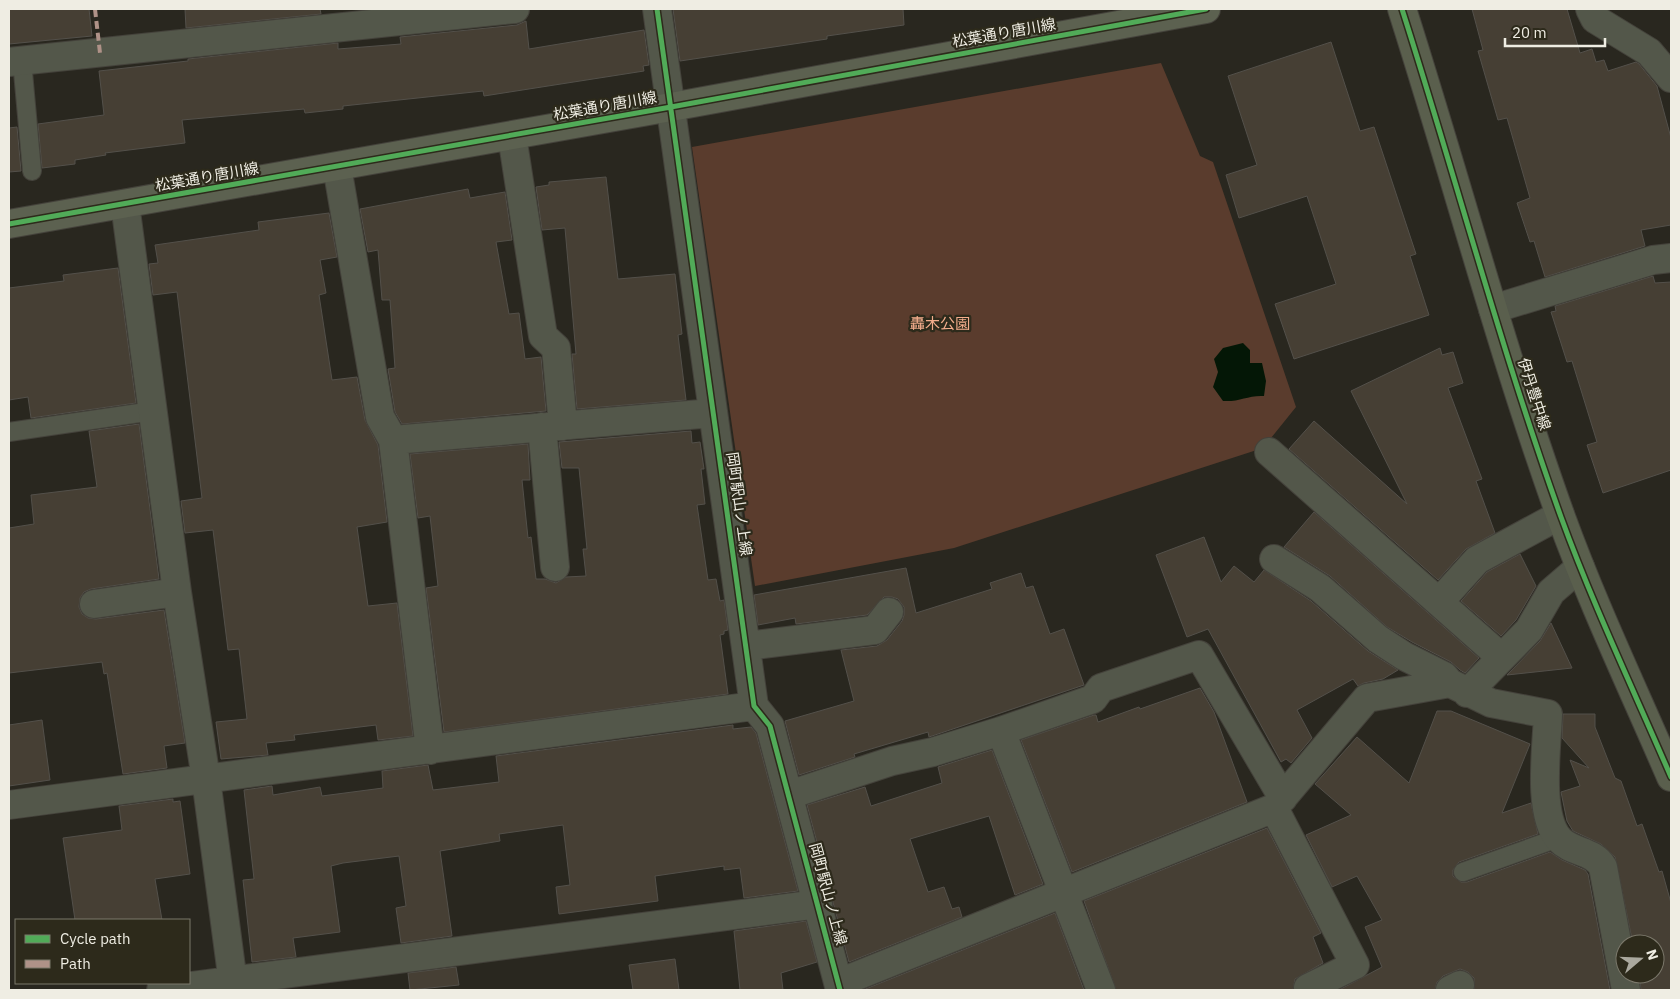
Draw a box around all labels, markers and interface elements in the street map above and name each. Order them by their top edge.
street label: 松葉通り唐川線 [951,14,1057,51]
scale bar [1505,15,1605,47]
text: 20 m [1512,23,1547,42]
street label: 松葉通り唐川線 [552,87,658,124]
street label: 松葉通り唐川線 [154,158,260,195]
park label: 轟木公園 [910,314,970,333]
street label: 伊丹豊中線 [1514,355,1555,432]
street label: 岡町駅山ノ上線 [723,451,756,557]
street label: 岡町駅山ノ上線 [806,841,851,947]
legend [15,919,190,984]
text: Cycle path [60,929,131,948]
north arrow [1615,934,1665,984]
text: N [1642,947,1662,962]
text: Path [60,954,91,973]

